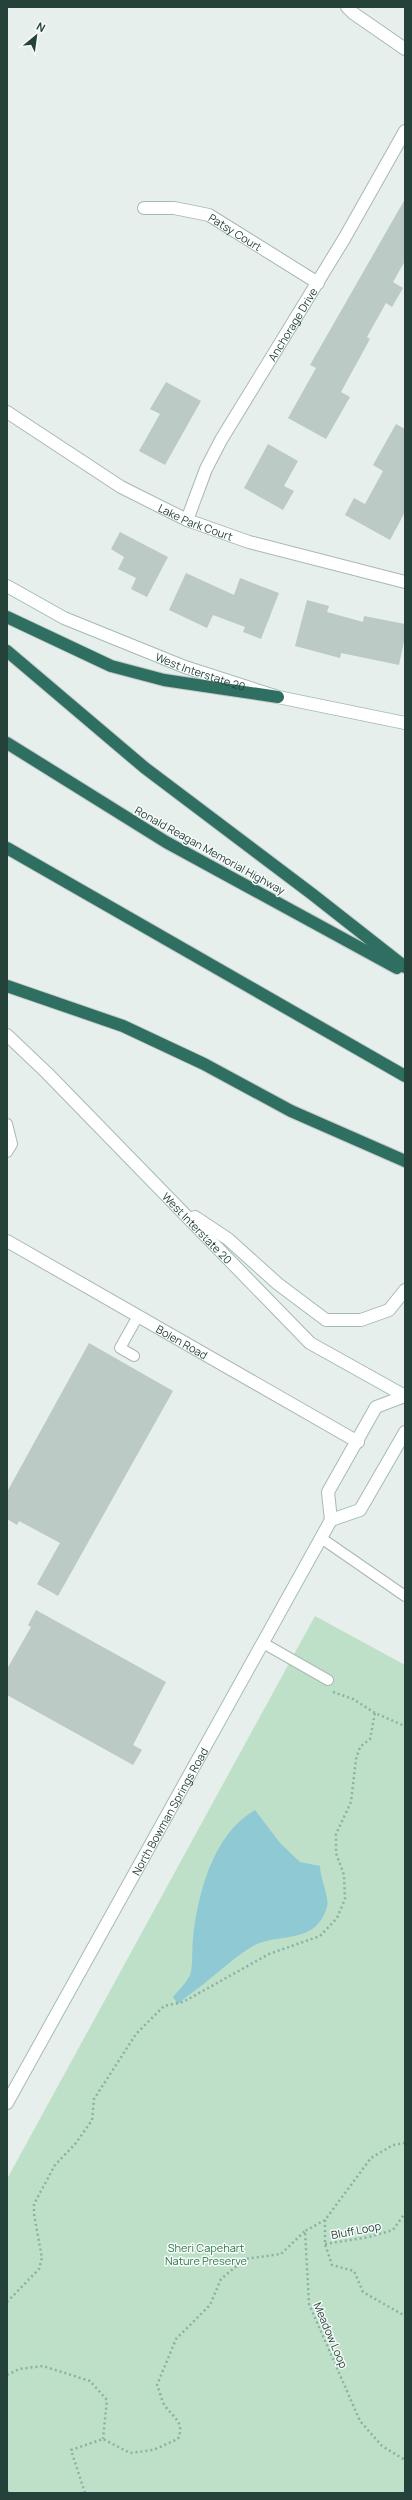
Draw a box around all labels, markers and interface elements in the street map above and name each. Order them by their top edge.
north arrow [16,16,56,56]
text: N [34,18,48,35]
street label: Patsy Court [206,209,265,254]
street label: Anchorage Drive [264,284,320,364]
street label: Lake Park Court [156,499,235,543]
street label: West Interstate 20 [153,648,247,694]
street label: Ronald Reagan Memorial Highway [132,802,288,898]
street label: West Interstate 20 [159,1189,236,1267]
street label: Bolen Road [154,1321,211,1362]
street label: North Bowman Springs Road [128,1745,211,1878]
street label: Bluff Loop [330,2218,383,2242]
park label: Sheri Capehart Nature Preserve [165,2240,248,2268]
street label: Meadow Loop [310,2300,352,2371]

